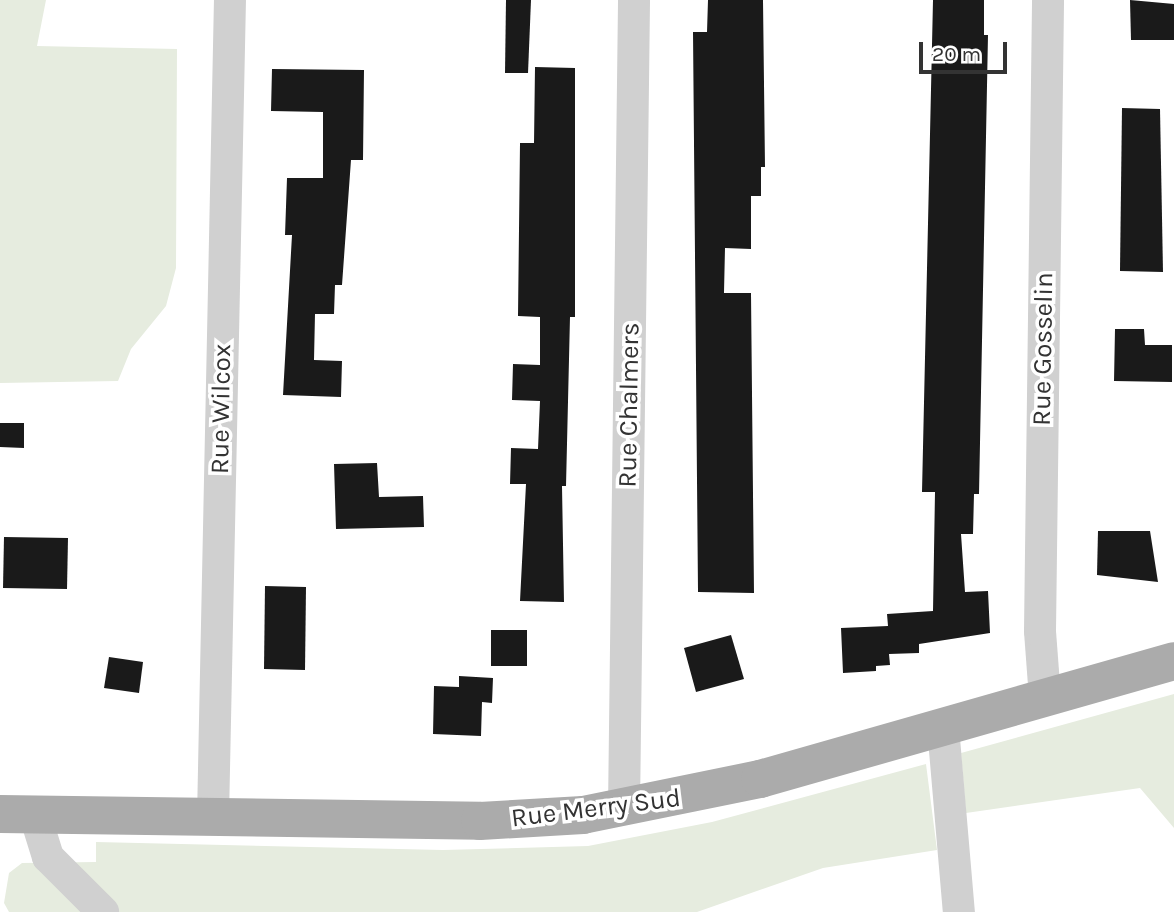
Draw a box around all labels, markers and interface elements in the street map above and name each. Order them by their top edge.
scale bar [922,28,1010,72]
text: 20 m [932,42,981,66]
street label: Rue Gosselin [1026,272,1060,426]
street label: Rue Chalmers [612,322,646,488]
street label: Rue Wilcox [204,344,238,474]
street label: Rue Merry Sud [509,782,683,834]

